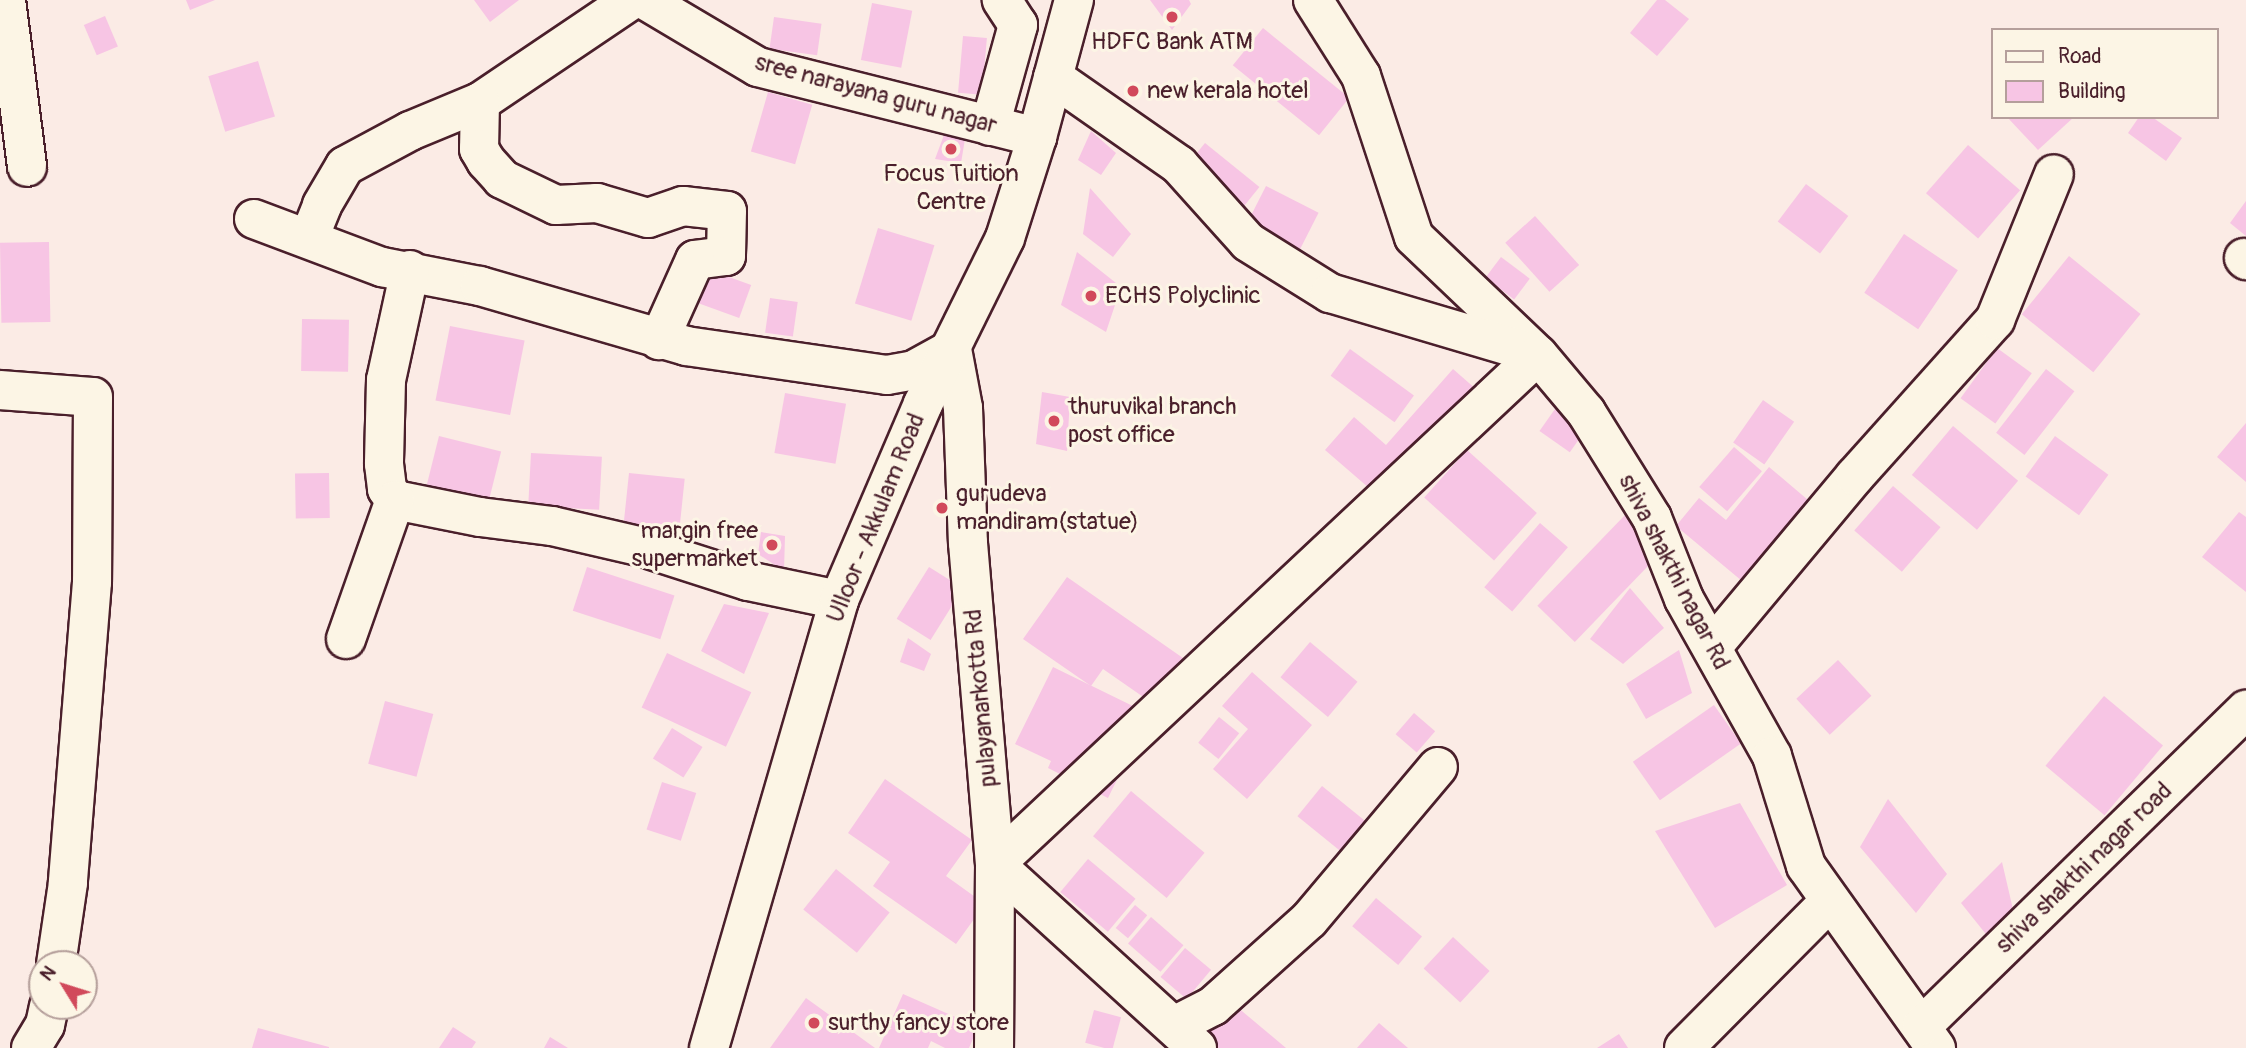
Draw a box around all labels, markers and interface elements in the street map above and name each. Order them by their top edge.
marker: HDFC Bank ATM [1164,9,1180,25]
place label: HDFC Bank ATM [1091,28,1253,56]
legend [1990,28,2218,119]
text: Road [2058,43,2102,70]
street label: sree narayana guru nagar [752,48,1000,140]
place label: new kerala hotel [1147,77,1309,105]
text: Building [2058,78,2125,105]
marker: new kerala hotel [1125,83,1141,99]
marker: Focus Tuition Centre [943,141,959,157]
place label: Focus Tuition Centre [883,160,1019,216]
place label: ECHS Polyclinic [1105,282,1261,310]
marker: ECHS Polyclinic [1083,288,1099,304]
place label: thuruvikal branch post office [1068,393,1237,449]
street label: Ulloor - Akkulam Road [821,409,931,627]
marker: thuruvikal branch post office [1046,413,1062,429]
street label: shiva shakthi nagar Rd [1612,469,1736,675]
place label: gurudeva mandiram(statue) [956,480,1139,536]
marker: gurudeva mandiram(statue) [934,500,950,516]
place label: margin free supermarket [631,517,758,573]
marker: margin free supermarket [764,537,780,553]
street label: pulayanarkotta Rd [959,608,1003,788]
street label: shiva shakthi nagar road [1990,776,2178,960]
north arrow [28,950,98,1020]
text: N [35,961,61,986]
place label: surthy fancy store [828,1009,1009,1037]
marker: surthy fancy store [806,1015,822,1031]

